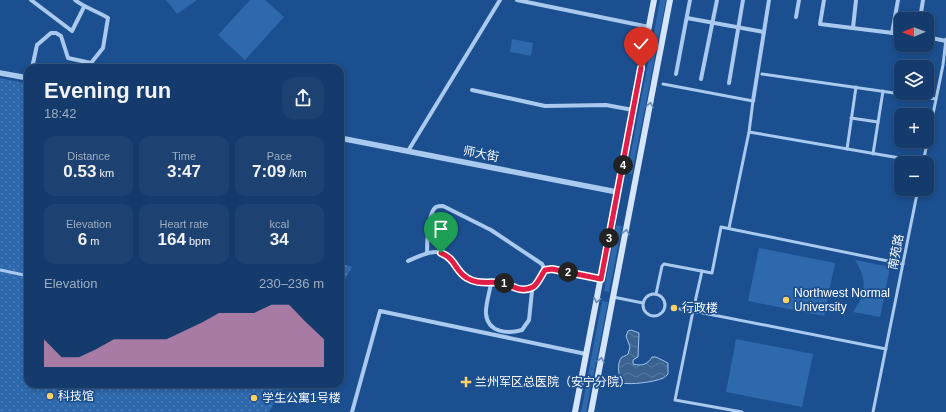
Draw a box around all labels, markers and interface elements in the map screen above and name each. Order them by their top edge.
north arrow [894,12,934,52]
map controls [894,12,934,196]
pin [624,27,658,68]
icon: check [630,33,652,55]
button: layers [894,60,934,100]
button: share [282,77,324,119]
text: Evening run [44,78,171,103]
one-way arrow [645,101,654,108]
text: 18:42 [44,106,77,121]
button: + [894,108,934,148]
street label: 师大街 [462,144,500,164]
text: Distance [67,150,110,162]
text: Time [172,150,196,162]
text: Pace [267,150,292,162]
pin: 4 [613,155,633,175]
button: − [894,156,934,196]
text: 4 [620,159,626,171]
text: 0.53 [63,162,96,181]
text: 3:47 [167,162,201,181]
text: 7:09 [252,162,286,181]
text: km [96,167,114,179]
text: /km [286,167,307,179]
pin [424,212,458,253]
text: Elevation [66,218,111,230]
text: Heart rate [160,218,208,230]
text: kcal [270,218,289,230]
icon: arrive [430,218,452,240]
pin: 3 [599,228,619,248]
one-way arrow [621,229,629,235]
text: 6 [78,230,87,249]
text: 164 [158,230,186,249]
text: 34 [270,230,289,249]
text: 3 [606,232,612,244]
street label: 南苑路 [886,233,906,271]
text: m [87,235,100,247]
text: bpm [186,235,210,247]
pin: 2 [558,262,578,282]
text: 2 [565,266,571,278]
pin: 1 [494,273,514,293]
text: Elevation [44,276,97,291]
text: 230–236 m [259,276,324,291]
text: 1 [501,277,507,289]
place label: Northwest Normal University [794,286,890,314]
marker: Northwest Normal University [781,295,791,305]
one-way arrow [593,296,601,303]
place label: 行政楼 [682,301,718,315]
marker: 行政楼 [669,303,679,313]
one-way arrow [596,357,605,363]
place label: 兰州军区总医院（安宁分院） [475,375,631,389]
marker: 兰州军区总医院（安宁分院） [460,376,472,388]
place label: 科技馆 [58,389,94,403]
marker: 科技馆 [45,391,55,401]
place label: 学生公寓1号楼 [262,391,341,405]
marker: 学生公寓1号楼 [249,393,259,403]

